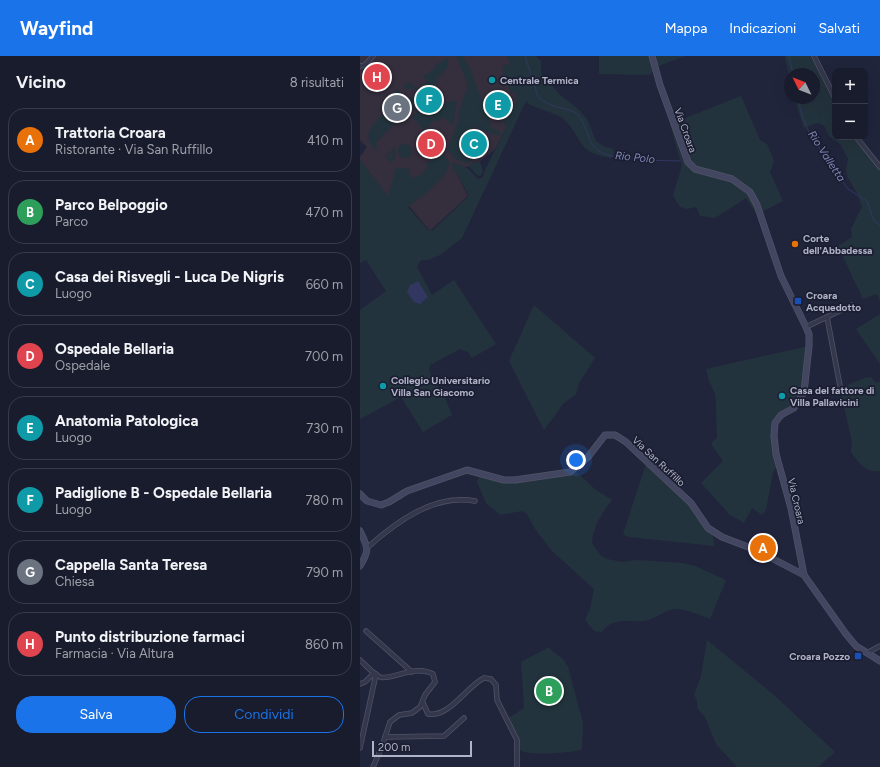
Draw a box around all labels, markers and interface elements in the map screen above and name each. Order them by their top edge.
text: Wayfind [20,17,93,40]
text: Mappa [665,20,707,37]
text: Indicazioni [729,20,796,37]
text: Salvati [818,20,860,37]
pin: H [364,62,390,92]
north arrow [784,68,820,104]
map controls [832,68,868,140]
button: + [832,68,868,104]
text: Vicino [16,72,66,92]
place label: Centrale Termica [500,74,579,87]
text: 8 risultati [290,75,344,90]
marker: Centrale Termica [487,75,497,85]
pin: F [416,85,442,115]
pin: E [485,90,511,120]
pin: G [384,93,410,123]
button: − [832,104,868,140]
street label: Via Croara [671,106,700,154]
text: Trattoria Croara [55,124,166,142]
water label: Rio Valletta [805,128,848,185]
pin: D [418,129,444,159]
pin: C [461,129,487,159]
text: A [25,133,35,148]
text: 410 m [307,133,343,148]
text: Ristorante · Via San Ruffillo [55,142,213,157]
water label: Rio Polo [614,149,656,166]
text: Parco Belpoggio [55,196,168,214]
text: B [26,205,34,220]
text: 470 m [305,205,343,220]
text: Parco [55,214,88,229]
place label: Corte dell'Abbadessa [803,232,872,257]
marker: Corte dell'Abbadessa [790,239,800,249]
text: Casa dei Risvegli - Luca De Nigris [55,268,284,286]
text: C [25,277,35,292]
text: 660 m [306,277,343,292]
text: Luogo [55,286,92,301]
place label: Croara Acquedotto [806,289,861,314]
marker: Croara Acquedotto [793,296,803,306]
text: Ospedale Bellaria [55,340,174,358]
text: D [25,349,35,364]
text: 700 m [305,349,343,364]
text: Ospedale [55,358,110,373]
place label: Collegio Universitario Villa San Giacomo [391,374,490,399]
marker: Collegio Universitario Villa San Giacomo [378,381,388,391]
place label: Casa del fattore di Villa Pallavicini [790,384,875,409]
marker: Casa del fattore di Villa Pallavicini [777,391,787,401]
text: Anatomia Patologica [55,412,198,430]
text: E [26,421,34,436]
text: 730 m [306,421,343,436]
text: Luogo [55,430,92,445]
street label: Via San Ruffillo [629,433,688,489]
your location [566,450,586,470]
street label: Via Croara [785,477,808,525]
text: Padiglione B - Ospedale Bellaria [55,484,272,502]
text: F [26,493,34,508]
text: 780 m [305,493,343,508]
text: Luogo [55,502,92,517]
pin: A [750,533,776,563]
text: Cappella Santa Teresa [55,556,207,574]
text: G [25,565,35,580]
text: 790 m [306,565,343,580]
text: Chiesa [55,574,94,589]
text: Punto distribuzione farmaci [55,628,245,646]
text: H [25,637,35,652]
text: 860 m [305,637,343,652]
text: Farmacia · Via Altura [55,646,174,661]
place label: Croara Pozzo [789,650,850,663]
marker: Croara Pozzo [853,651,863,661]
pin: B [536,676,562,706]
button: Salva [16,696,176,733]
button: Condividi [184,696,344,733]
scale bar [372,739,472,758]
text: 200 m [378,741,410,754]

